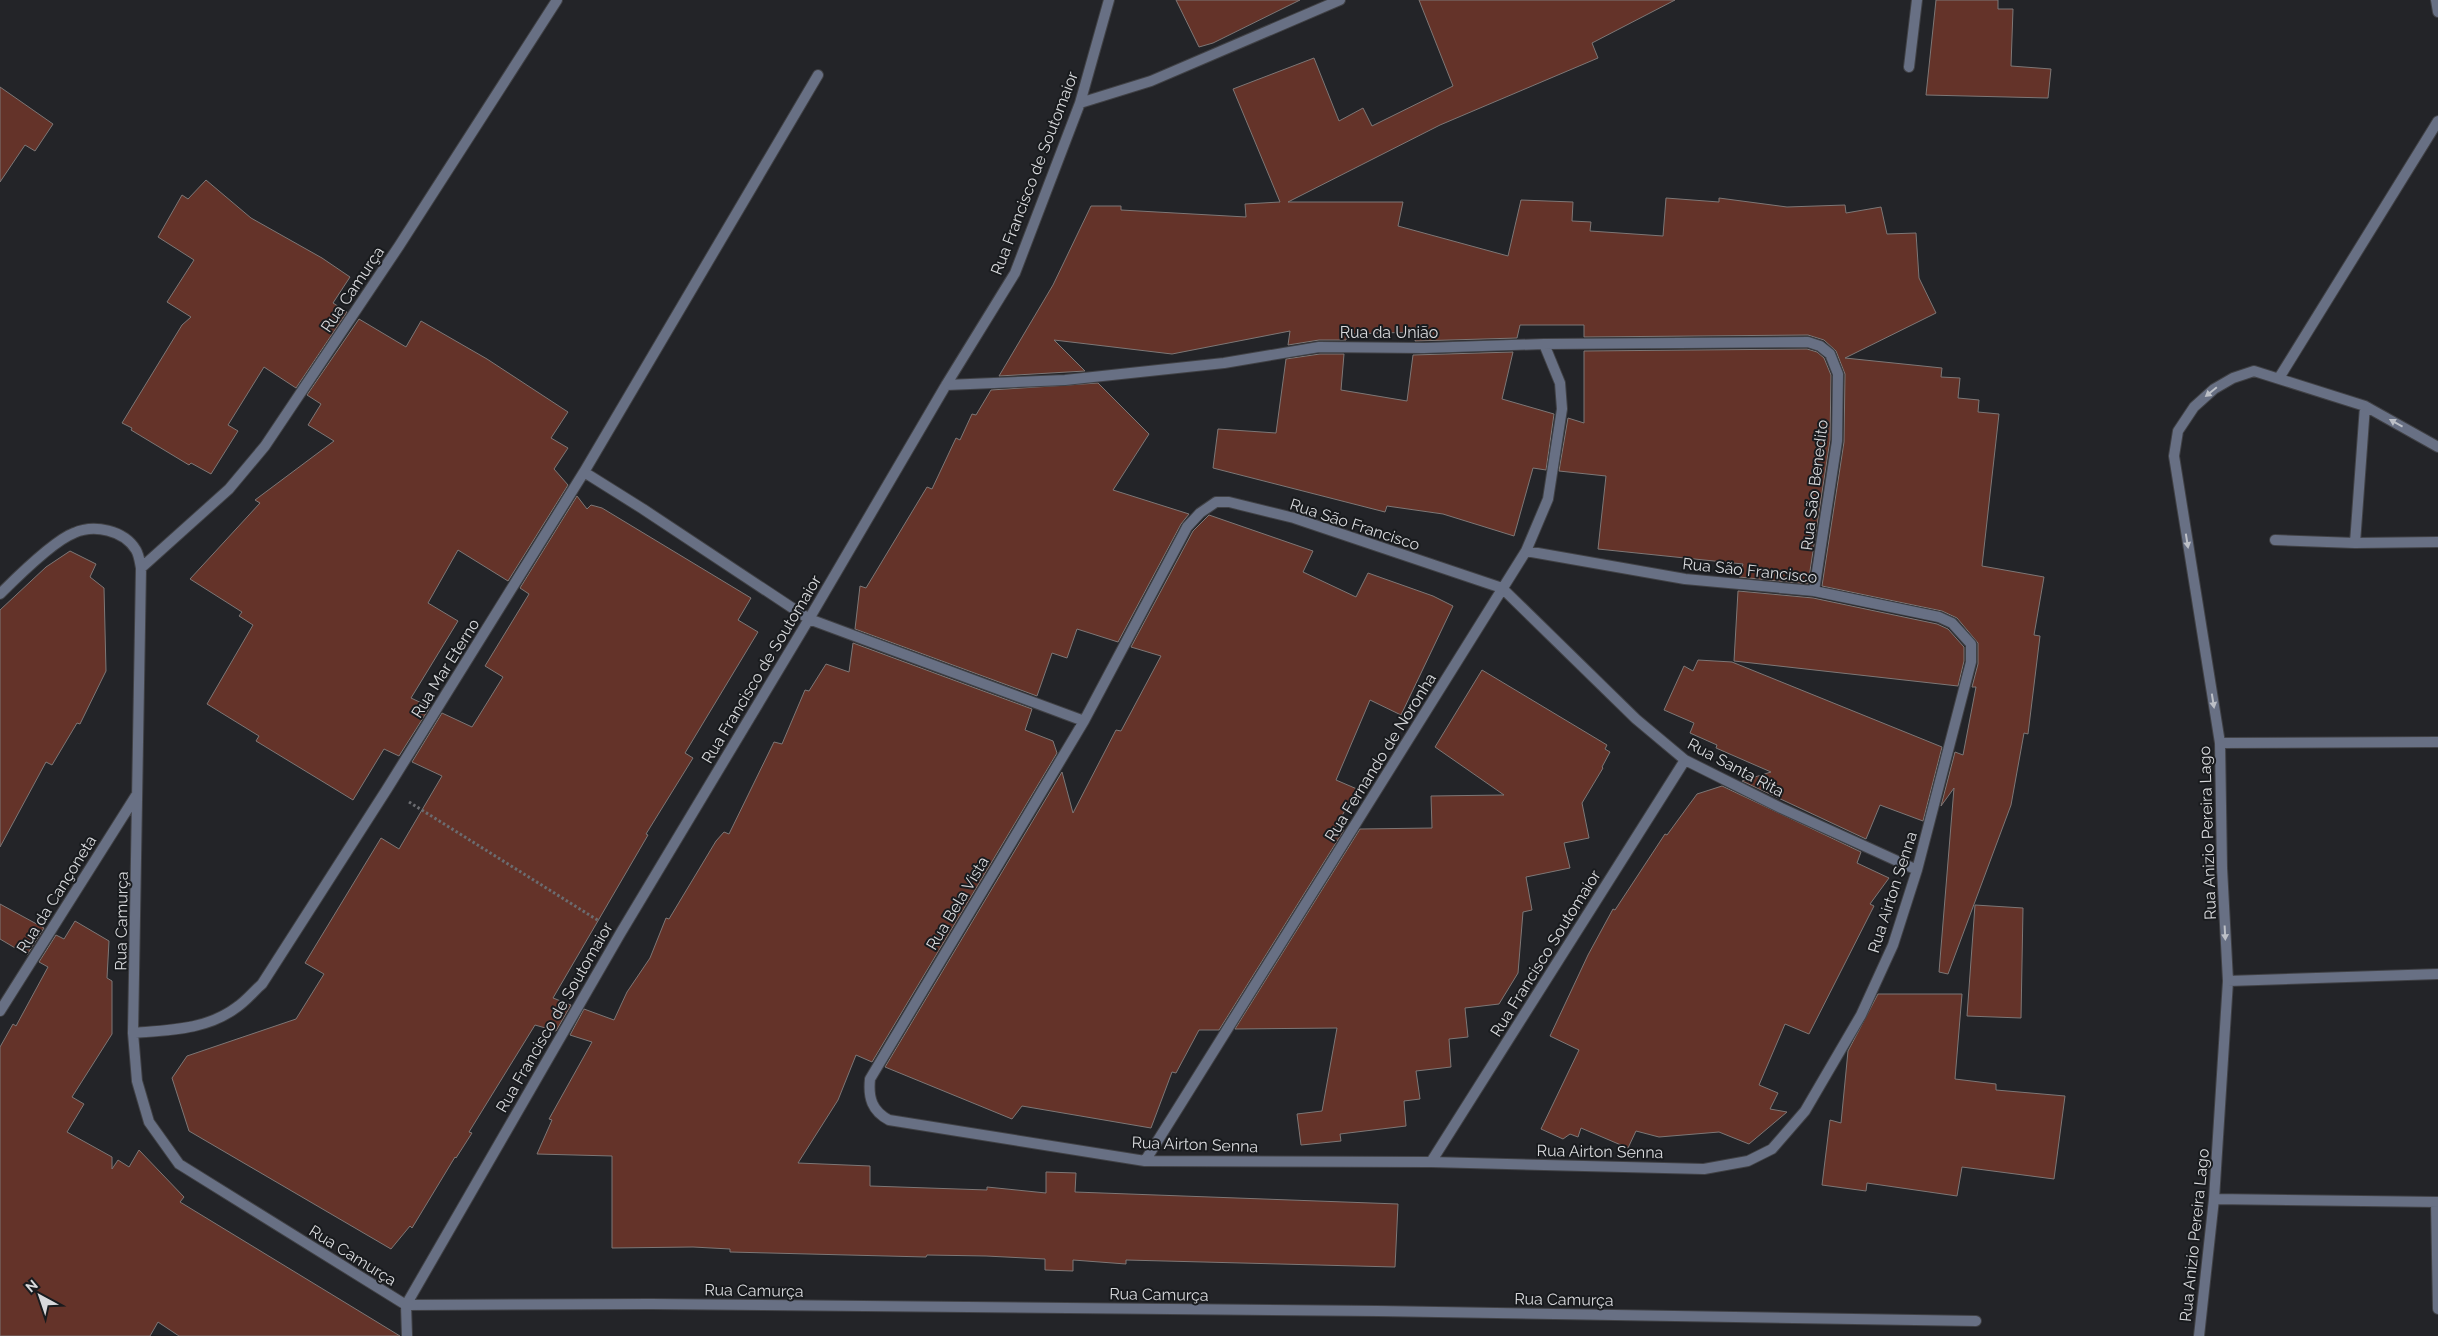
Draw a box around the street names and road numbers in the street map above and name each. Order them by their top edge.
street label: Rua Francisco de Soutomaior [987,68,1082,278]
street label: Rua Camurça [317,243,388,336]
street label: Rua da União [1340,323,1438,342]
street label: Rua São Benedito [1797,419,1832,552]
street label: Rua São Francisco [1288,495,1422,554]
street label: Rua São Francisco [1682,554,1818,587]
street label: Rua Francisco de Soutomaior [698,571,825,767]
street label: Rua Mar Eterno [407,615,484,721]
street label: Rua Fernando de Noronha [1321,670,1440,845]
street label: Rua Santa Rita [1684,734,1787,801]
street label: Rua Anizio Pereira Lago [2195,746,2220,920]
street label: Rua Airton Senna [1864,829,1921,955]
street label: Rua da Cançoneta [13,832,100,957]
street label: Rua Bela Vista [922,853,993,953]
street label: Rua Francisco Soutomaior [1486,866,1605,1040]
street label: Rua Camurça [111,871,132,971]
street label: Rua Francisco de Soutomaior [492,918,617,1116]
street label: Rua Airton Senna [1131,1133,1259,1156]
street label: Rua Airton Senna [1536,1141,1663,1162]
street label: Rua Anizio Pereira Lago [2176,1148,2213,1323]
street label: Rua Camurça [306,1221,400,1290]
street label: Rua Camurça [704,1280,804,1301]
street label: Rua Camurça [1109,1284,1209,1305]
street label: Rua Camurça [1514,1289,1614,1310]

